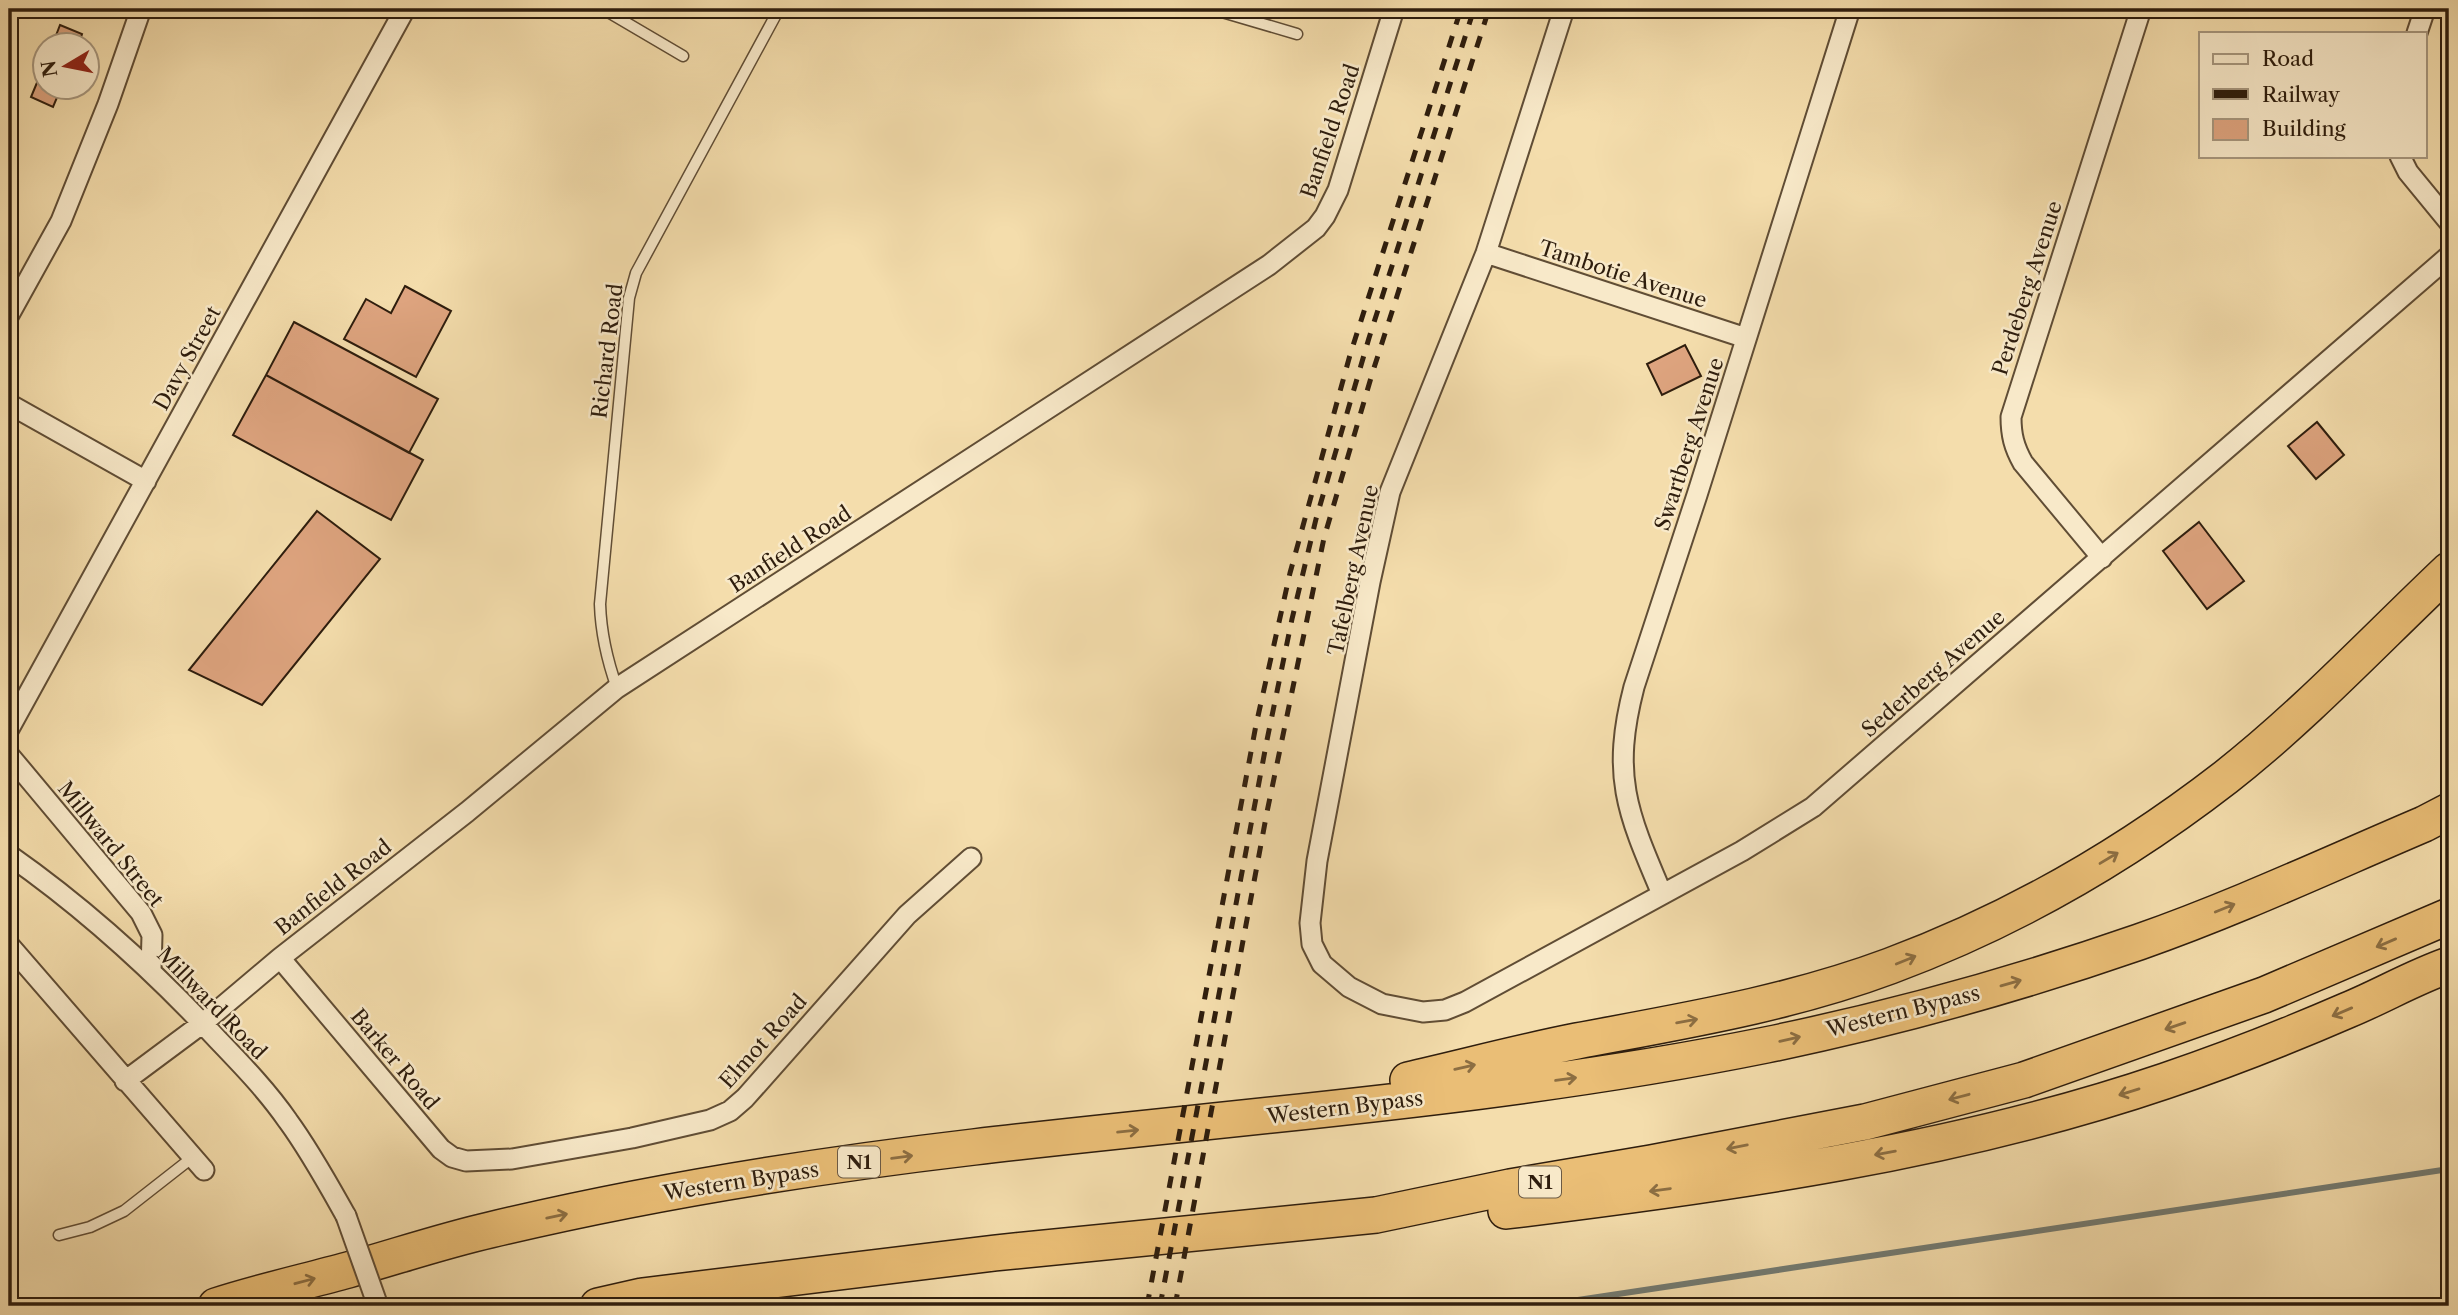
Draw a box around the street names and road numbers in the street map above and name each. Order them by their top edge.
street label: Banfield Road [1295,60,1365,201]
street label: Perdeberg Avenue [1987,198,2067,378]
street label: Tambotie Avenue [1536,235,1710,313]
street label: Richard Road [586,282,628,420]
street label: Davy Street [148,301,226,414]
street label: Swartberg Avenue [1649,354,1729,534]
street label: Tafelberg Avenue [1323,482,1383,658]
street label: Banfield Road [724,500,856,598]
street label: Sederberg Avenue [1856,604,2010,742]
street label: Millward Street [53,776,170,912]
street label: Banfield Road [270,834,396,940]
street label: Millward Road [152,942,272,1065]
street label: Western Bypass [1823,980,1982,1042]
street label: Elmot Road [714,989,812,1093]
street label: Barker Road [346,1004,444,1115]
street label: Western Bypass [1264,1085,1425,1129]
road number: N1 [838,1146,880,1178]
street label: Western Bypass [660,1156,821,1206]
road number: N1 [1519,1166,1561,1198]

